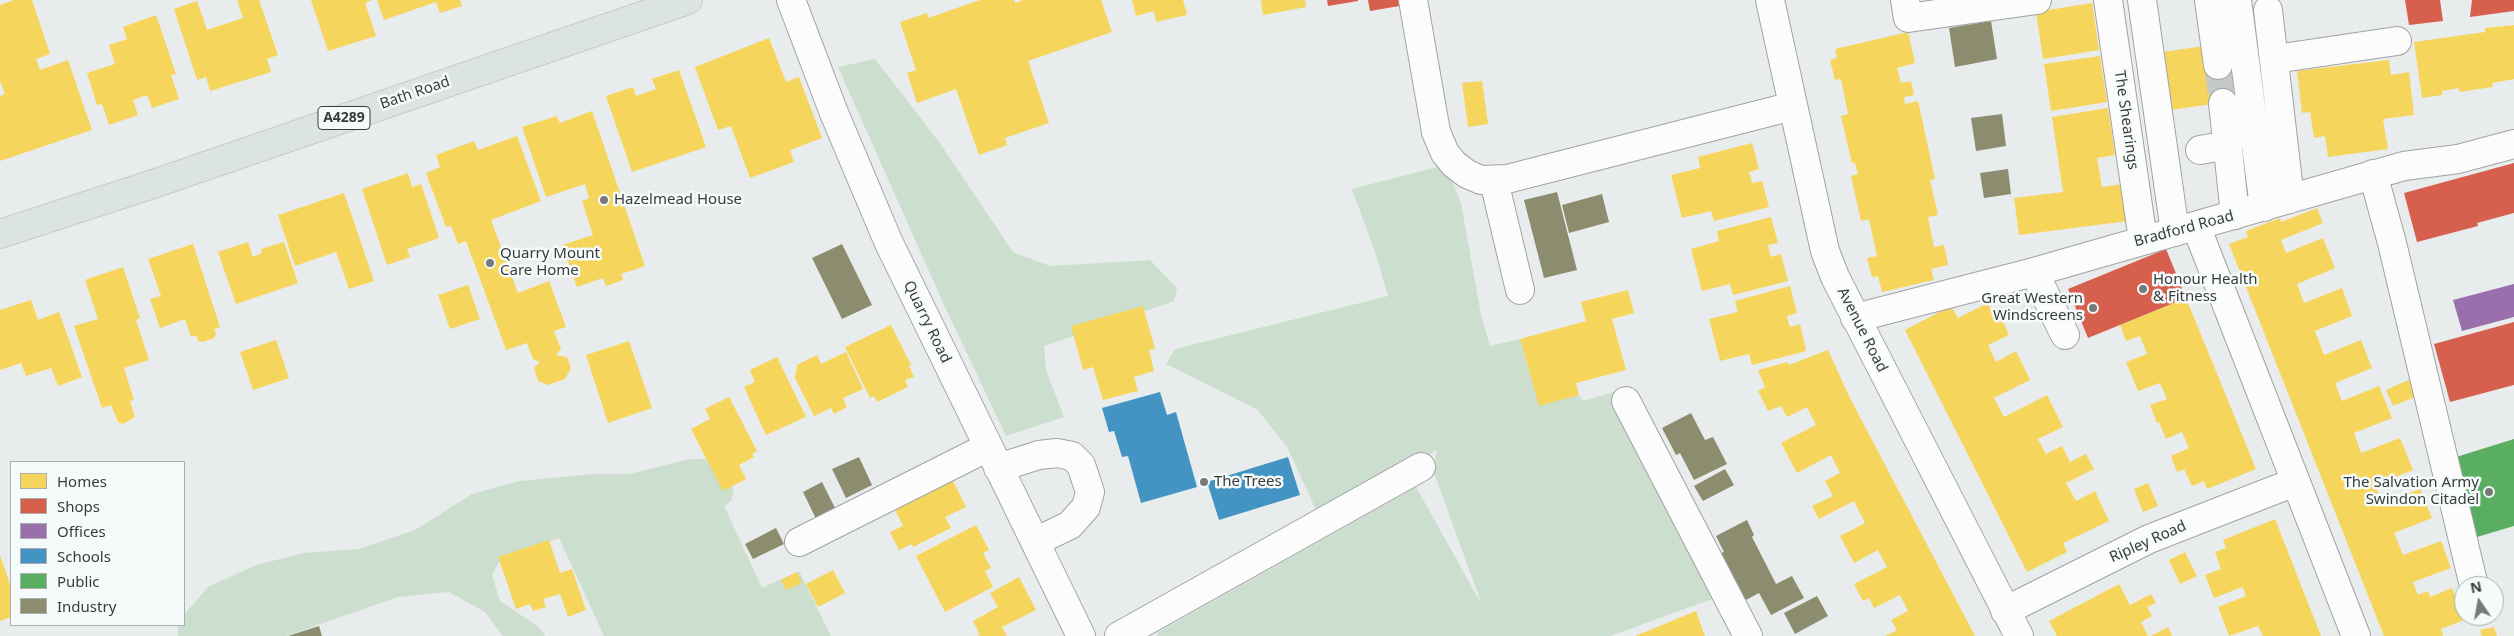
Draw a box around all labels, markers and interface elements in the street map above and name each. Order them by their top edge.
street label: The Shearings [2110,69,2142,171]
street label: Bath Road [378,73,452,113]
road number: A4289 [318,106,370,130]
place label: Hazelmead House [614,191,742,209]
marker: Hazelmead House [598,194,610,206]
street label: Bradford Road [2132,207,2236,251]
place label: Quarry Mount Care Home [500,245,600,280]
marker: Quarry Mount Care Home [484,257,496,269]
place label: Honour Health & Fitness [2153,271,2257,306]
street label: Quarry Road [899,278,955,366]
marker: Honour Health & Fitness [2137,283,2149,295]
street label: Avenue Road [1833,285,1891,375]
place label: Great Western Windscreens [1981,290,2083,325]
marker: Great Western Windscreens [2087,302,2099,314]
legend [10,461,185,626]
text: Homes [57,471,107,491]
place label: The Trees [1214,473,1282,491]
place label: The Salvation Army Swindon Citadel [2343,474,2479,509]
marker: The Trees [1198,476,1210,488]
marker: The Salvation Army Swindon Citadel [2483,486,2495,498]
text: Shops [57,496,100,516]
street label: Ripley Road [2107,517,2189,567]
text: Offices [57,521,106,541]
text: Schools [57,546,111,566]
text: Public [57,571,100,591]
north arrow [2454,576,2504,626]
text: N [2468,576,2484,597]
text: Industry [57,596,116,616]

